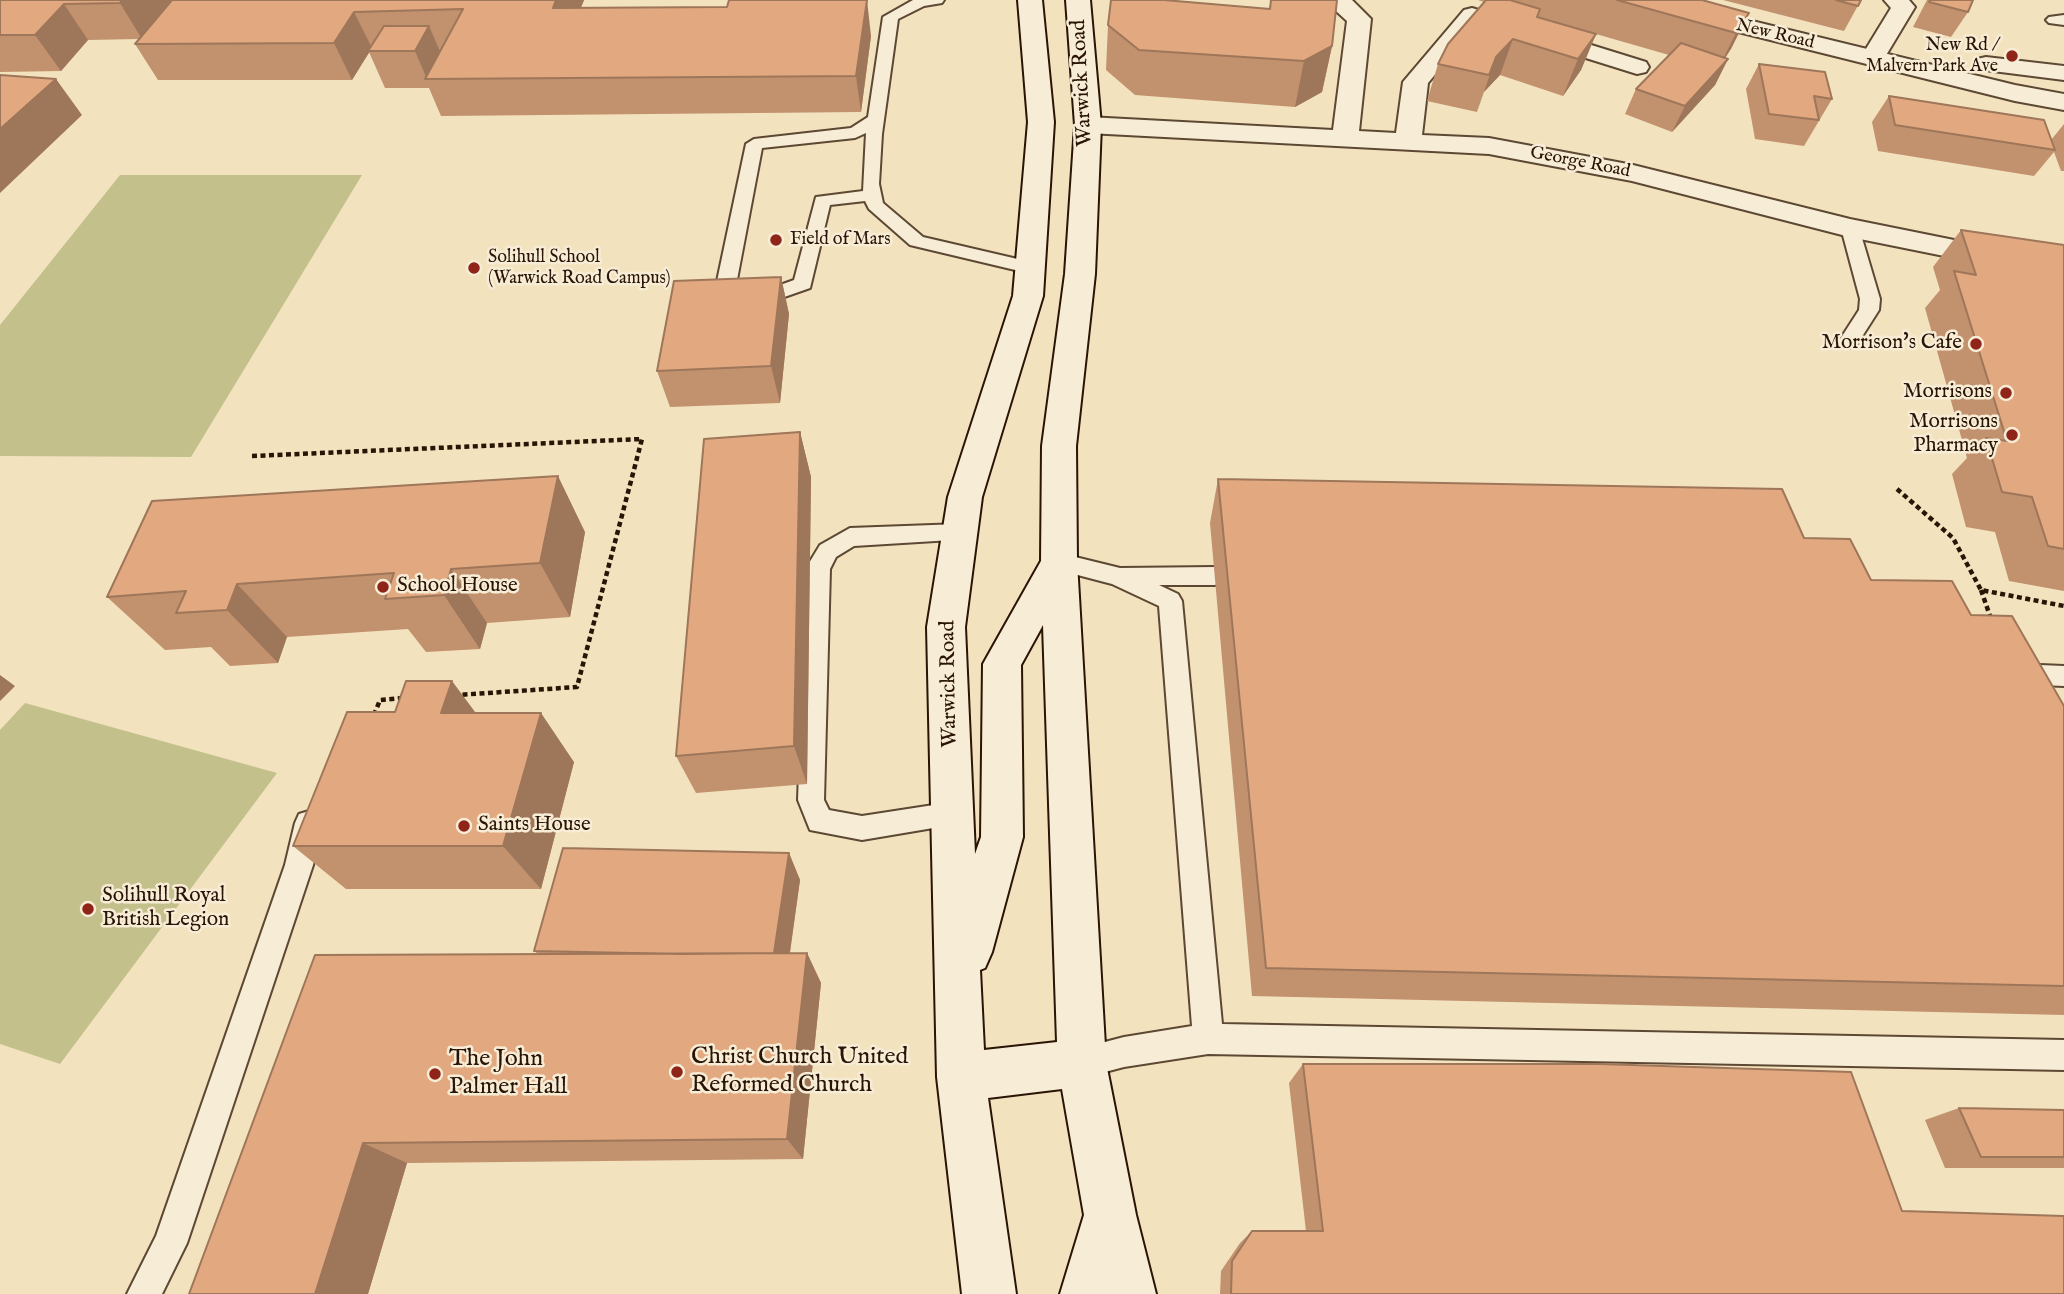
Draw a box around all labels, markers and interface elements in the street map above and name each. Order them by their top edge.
street label: New Road [1734,16,1816,54]
street label: Warwick Road [1067,19,1099,147]
place label: New Rd / Malvern Park Ave [1866,35,1998,78]
marker: New Rd / Malvern Park Ave [2004,48,2020,64]
street label: George Road [1528,143,1632,183]
place label: Field of Mars [790,229,891,251]
marker: Field of Mars [768,232,784,248]
place label: Solihull School (Warwick Road Campus) [488,247,670,290]
marker: Solihull School (Warwick Road Campus) [466,260,482,276]
place label: Morrison's Cafe [1821,331,1962,357]
marker: Morrison's Cafe [1968,336,1984,352]
place label: Morrisons [1903,380,1992,406]
marker: Morrisons [1998,385,2014,401]
place label: Morrisons Pharmacy [1909,410,1998,460]
marker: Morrisons Pharmacy [2004,427,2020,443]
place label: School House [397,574,518,600]
marker: School House [375,579,391,595]
street label: Warwick Road [936,620,964,748]
place label: Saints House [478,813,591,839]
marker: Saints House [456,818,472,834]
place label: Solihull Royal British Legion [102,884,229,934]
marker: Solihull Royal British Legion [80,901,96,917]
place label: Christ Church United Reformed Church [691,1044,908,1100]
place label: The John Palmer Hall [449,1046,567,1102]
marker: Christ Church United Reformed Church [669,1064,685,1080]
marker: The John Palmer Hall [427,1066,443,1082]

